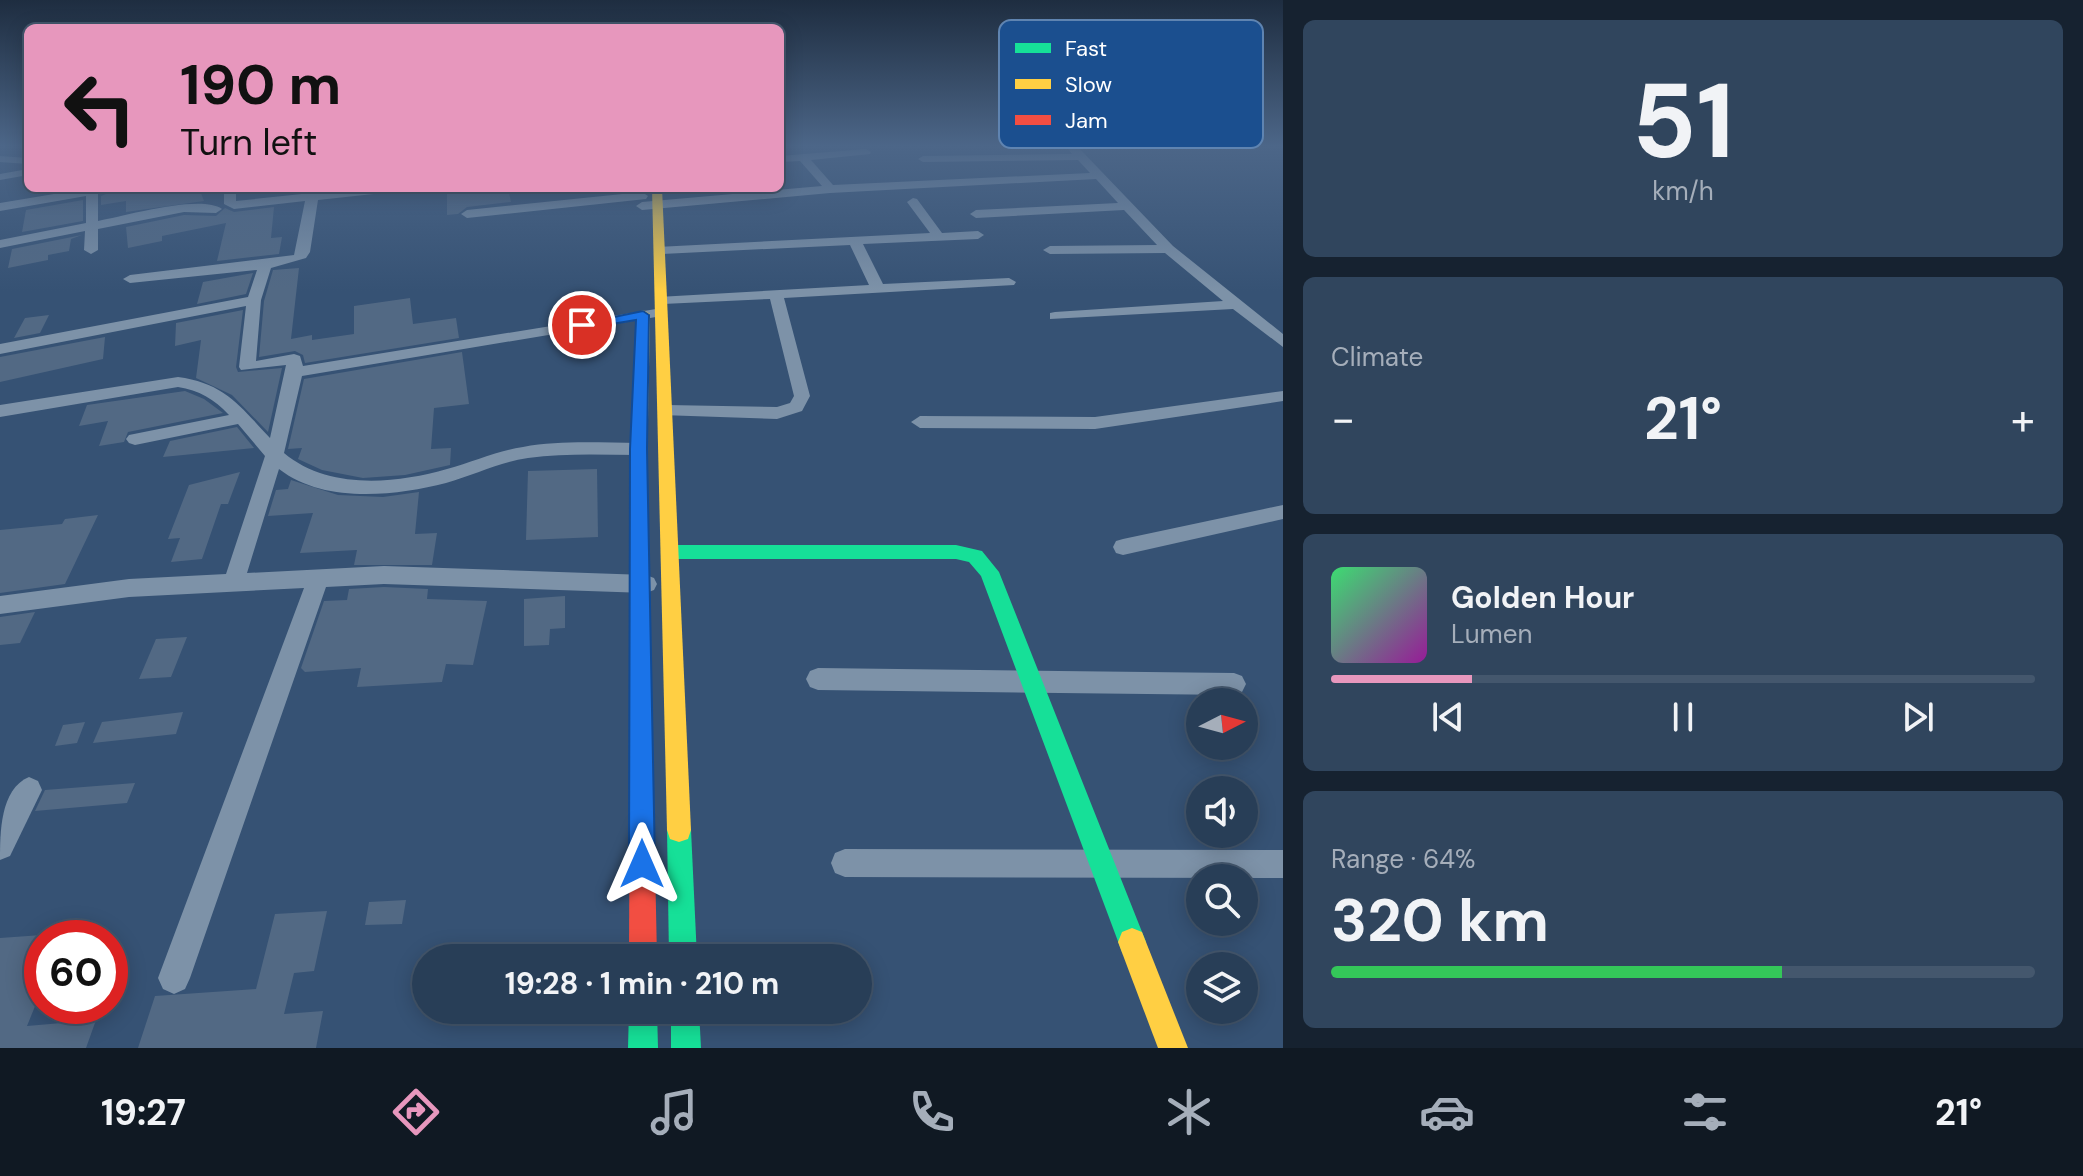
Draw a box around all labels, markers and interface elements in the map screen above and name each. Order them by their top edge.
legend [999,20,1263,148]
text: Fast [1065,34,1107,63]
text: 190 m [180,48,341,121]
text: 51 [1632,54,1734,189]
icon: left [48,56,152,160]
text: Slow [1065,70,1112,99]
text: Jam [1065,106,1108,135]
text: Turn left [180,119,317,166]
text: km/h [1652,174,1714,208]
pin [548,291,616,359]
icon: arrive [560,303,604,347]
text: Climate [1331,340,1423,374]
text: 21° [1644,379,1722,458]
text: − [1331,390,1355,448]
text: + [2011,390,2035,448]
text: Golden Hour [1451,578,1634,617]
text: Lumen [1451,617,1532,651]
north arrow [1186,688,1258,760]
map controls [1186,688,1258,1024]
icon: previous [1426,695,1470,739]
icon: pause [1661,695,1705,739]
icon: next [1896,695,1940,739]
button: sound [1186,776,1258,848]
position arrow [600,822,684,906]
text: Range · 64% [1331,842,1475,876]
button: search [1186,864,1258,936]
text: 320 km [1331,881,1549,960]
speed limit sign: 60 [24,920,128,1024]
button: layers [1186,952,1258,1024]
text: 19:28 · 1 min · 210 m [505,964,779,1003]
icon: directions [388,1084,444,1140]
icon: music [646,1084,702,1140]
icon: phone [904,1084,960,1140]
icon: climate [1161,1084,1217,1140]
icon: car [1419,1084,1475,1140]
icon: filters [1677,1084,1733,1140]
text: 19:27 [101,1089,186,1136]
text: 21° [1935,1089,1982,1136]

